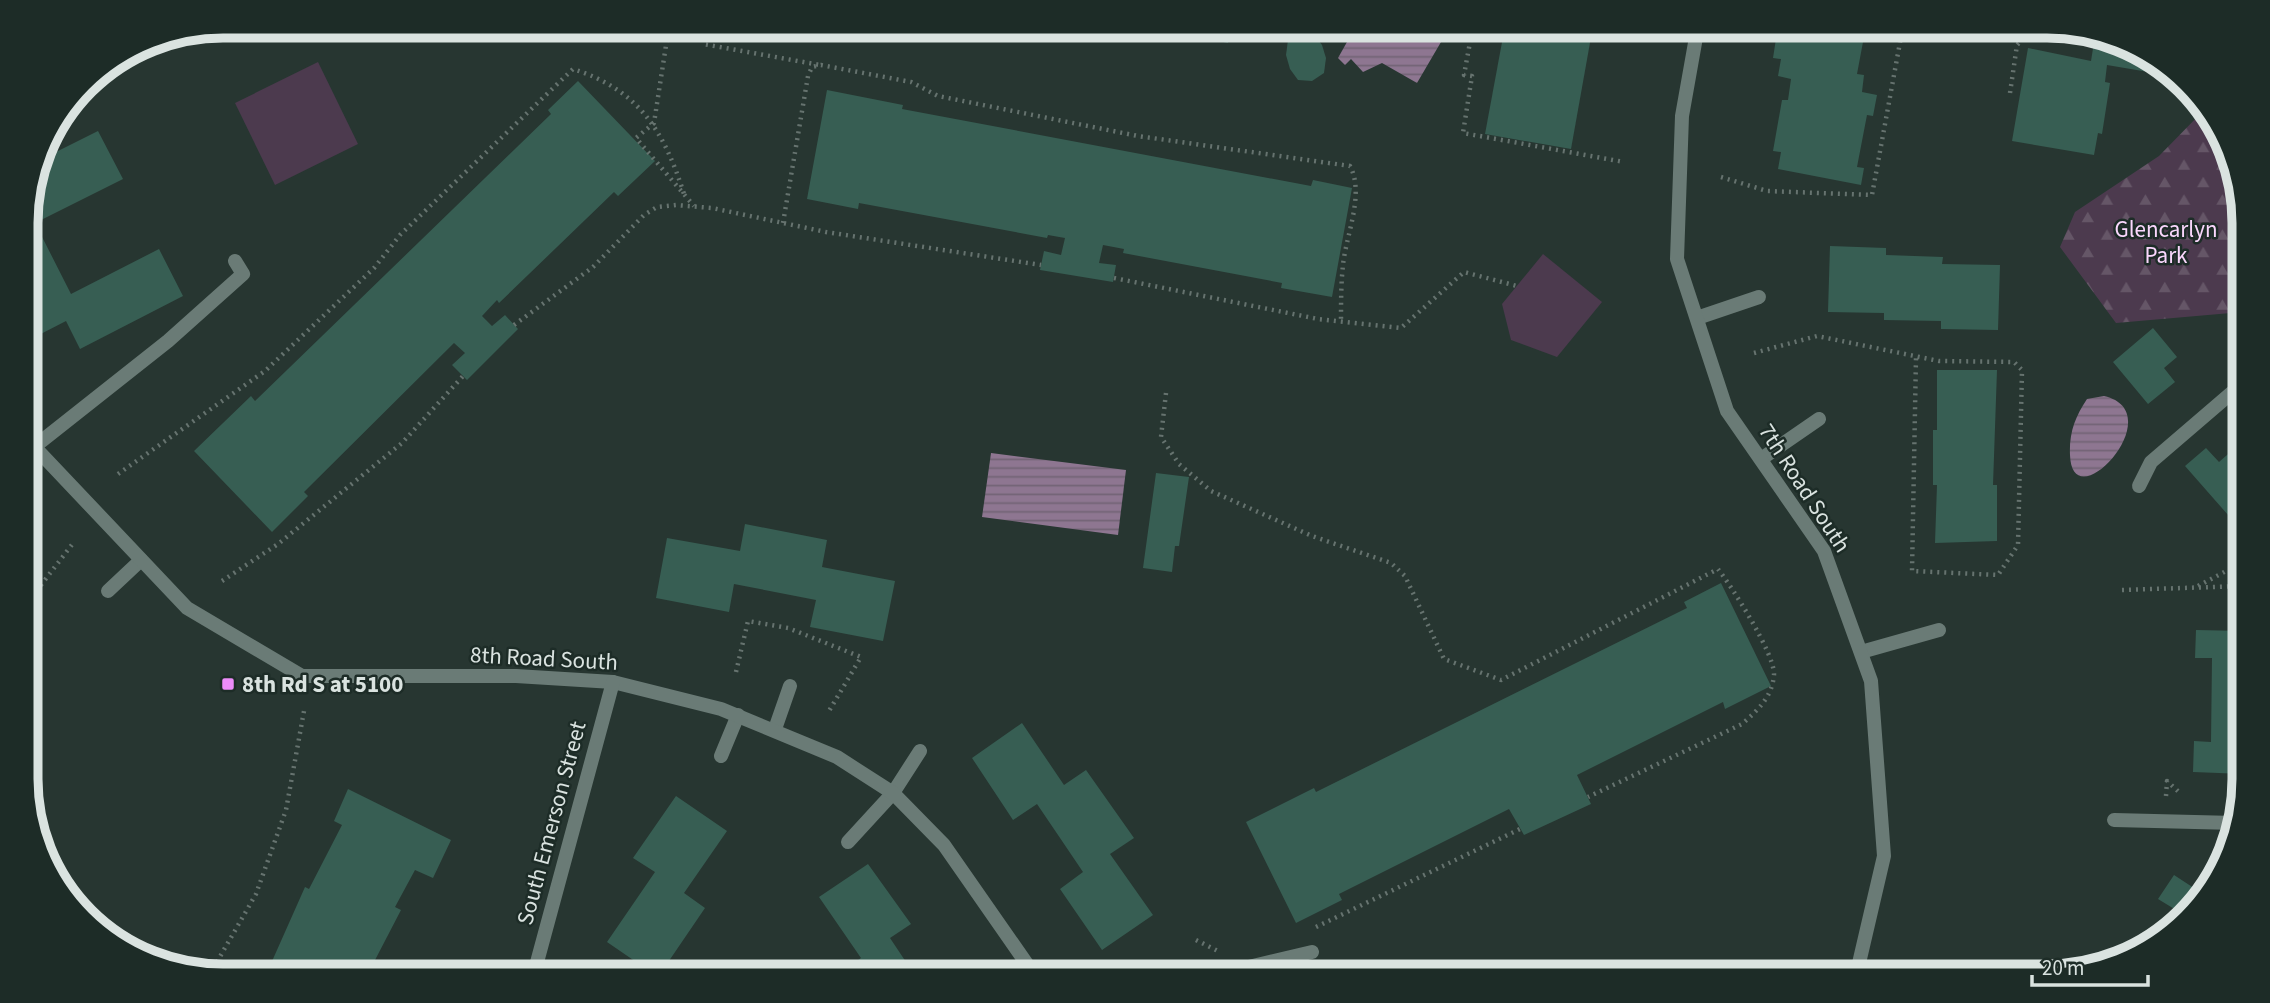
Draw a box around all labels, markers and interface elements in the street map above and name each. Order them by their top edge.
park label: Glencarlyn Park [2114,213,2218,272]
street label: 7th Road South [1750,417,1859,559]
street label: 8th Road South [469,638,619,679]
place label: 8th Rd S at 5100 [242,668,403,701]
marker: 8th Rd S at 5100 [220,676,236,692]
street label: South Emerson Street [508,717,595,929]
scale bar [2032,944,2148,988]
text: 20 m [2042,953,2084,983]

